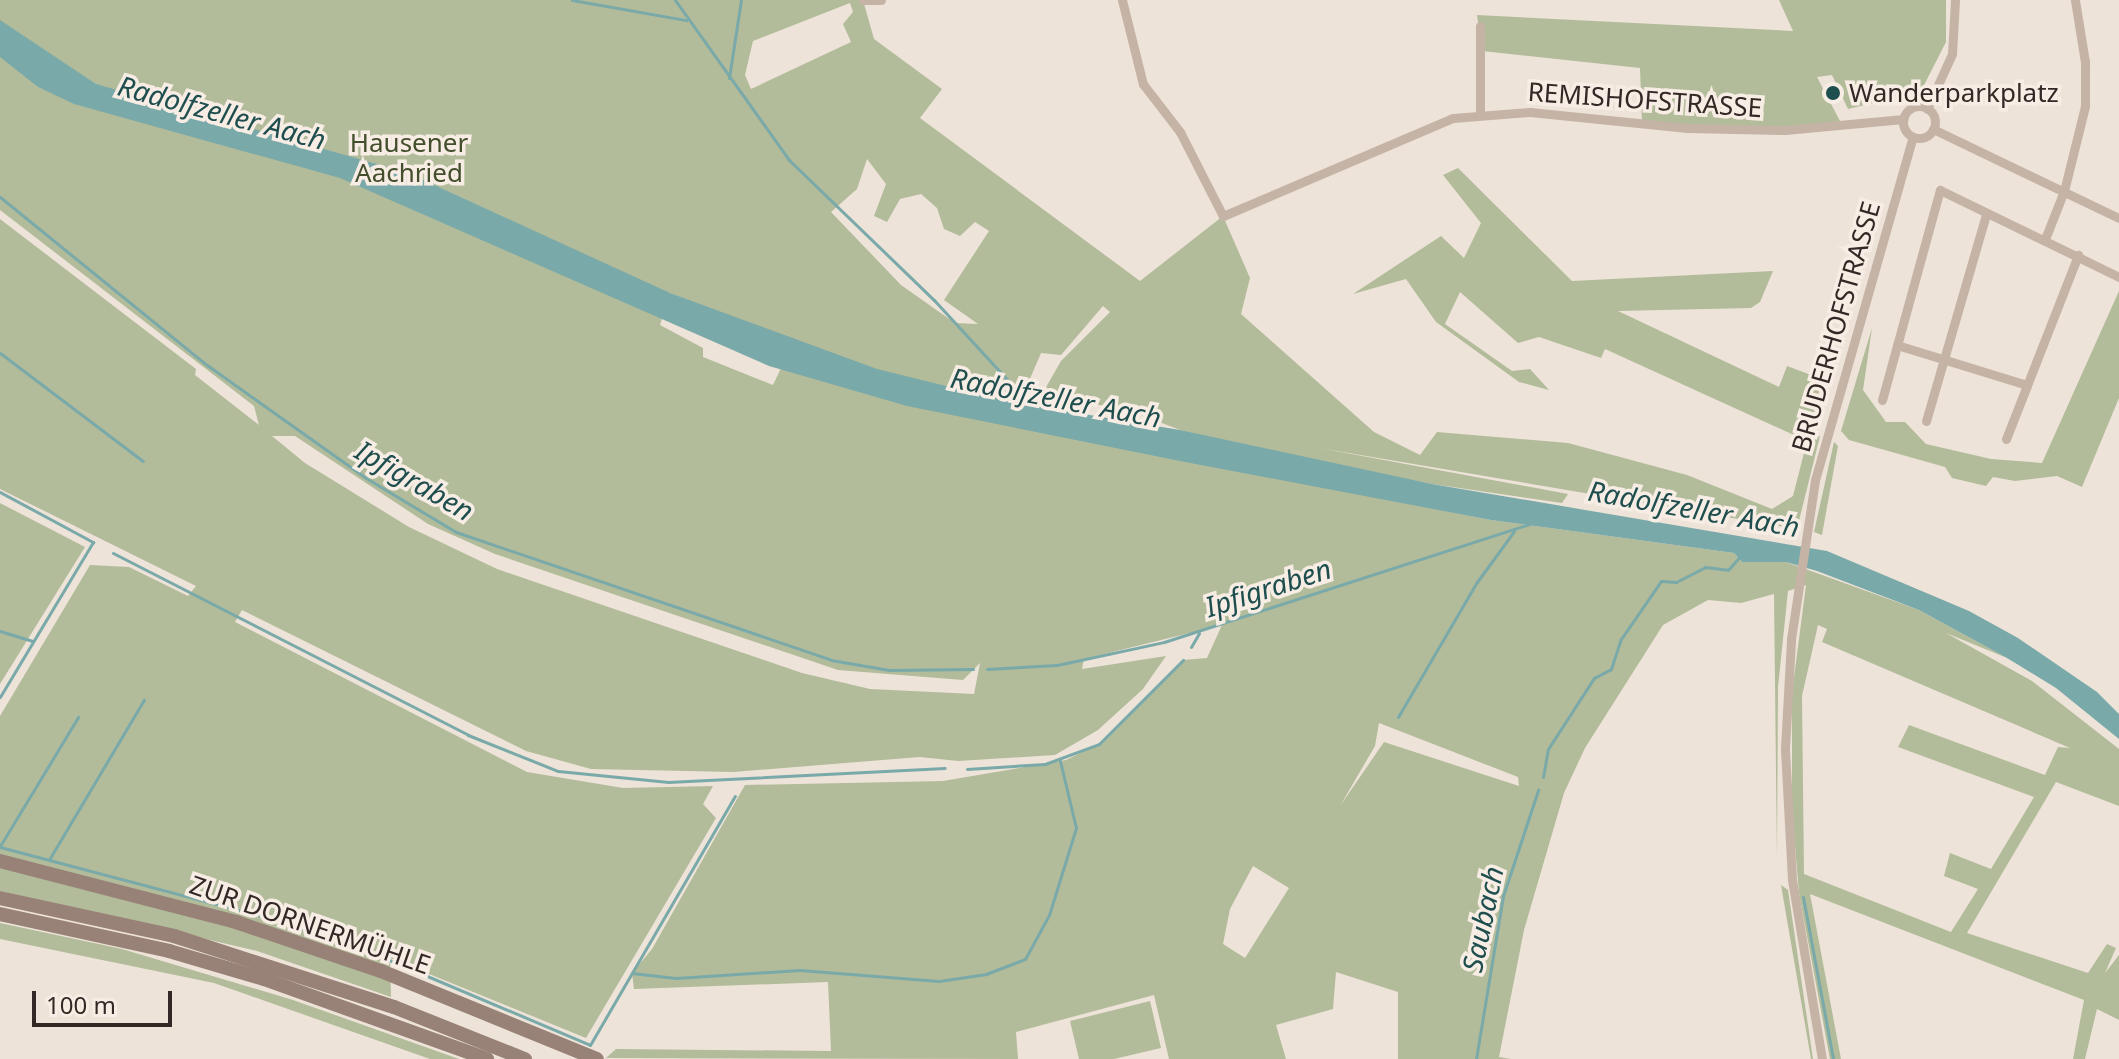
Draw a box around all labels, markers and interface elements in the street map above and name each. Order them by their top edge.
water label: Radolfzeller Aach [114,68,330,156]
street label: REMISHOFSTRASSE [1527,76,1763,124]
place label: Wanderparkplatz [1849,77,2059,109]
marker: Wanderparkplatz [1824,84,1842,102]
park label: Hausener Aachried [350,127,468,188]
street label: BRUDERHOFSTRASSE [1785,198,1887,456]
water label: Radolfzeller Aach [948,360,1164,434]
water label: Ipfigraben [350,433,480,527]
water label: Radolfzeller Aach [1586,473,1802,543]
water label: Ipfigraben [1201,551,1335,623]
water label: Saubach [1454,863,1510,975]
street label: ZUR DORNERMÜHLE [186,869,434,981]
scale bar [36,975,176,1025]
text: 100 m [46,988,116,1021]

